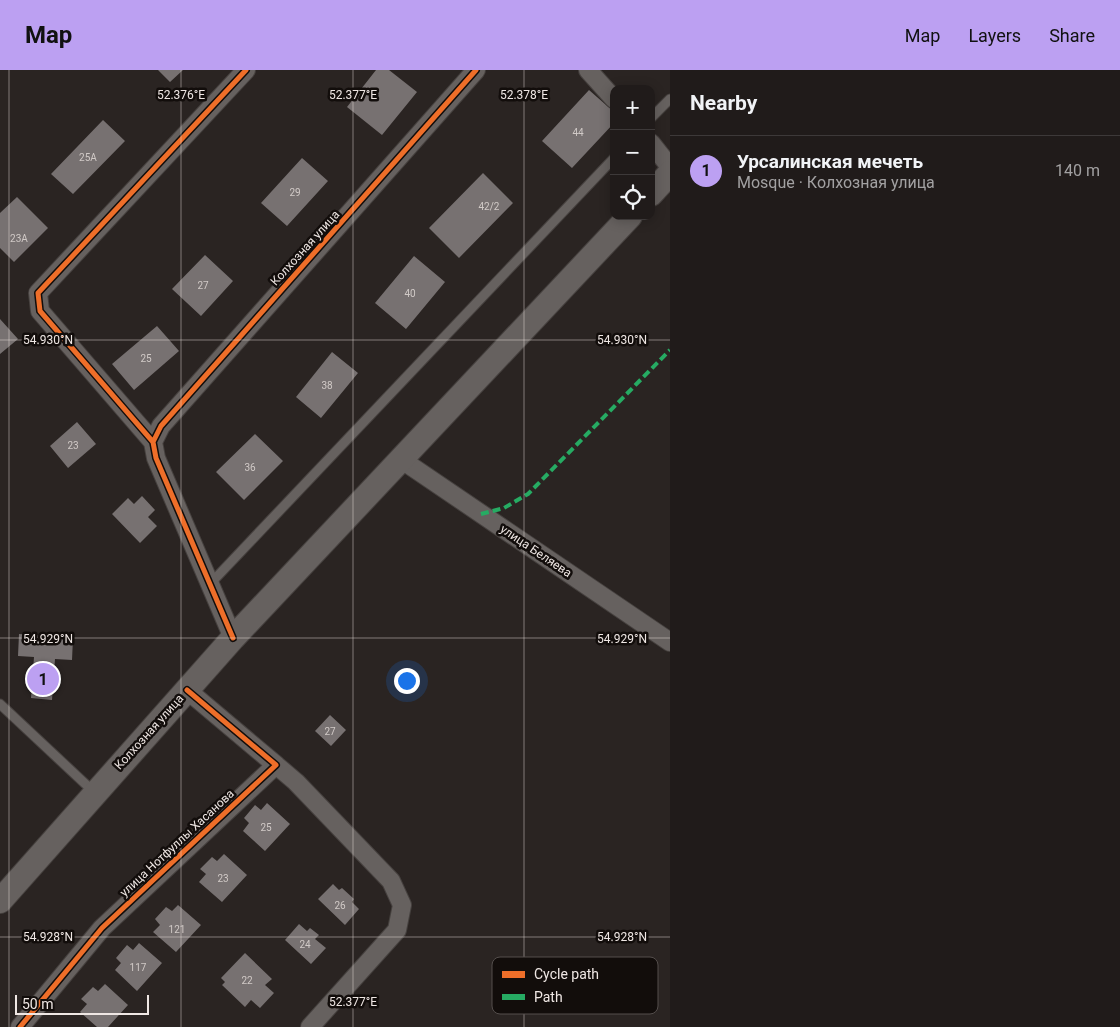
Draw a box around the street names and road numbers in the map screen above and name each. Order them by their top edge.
street label: Колхозная улица [268,208,342,288]
street label: улица Беляева [498,522,574,580]
street label: Колхозная улица [112,692,186,772]
street label: улица Нотфуллы Хасанова [117,786,237,900]

